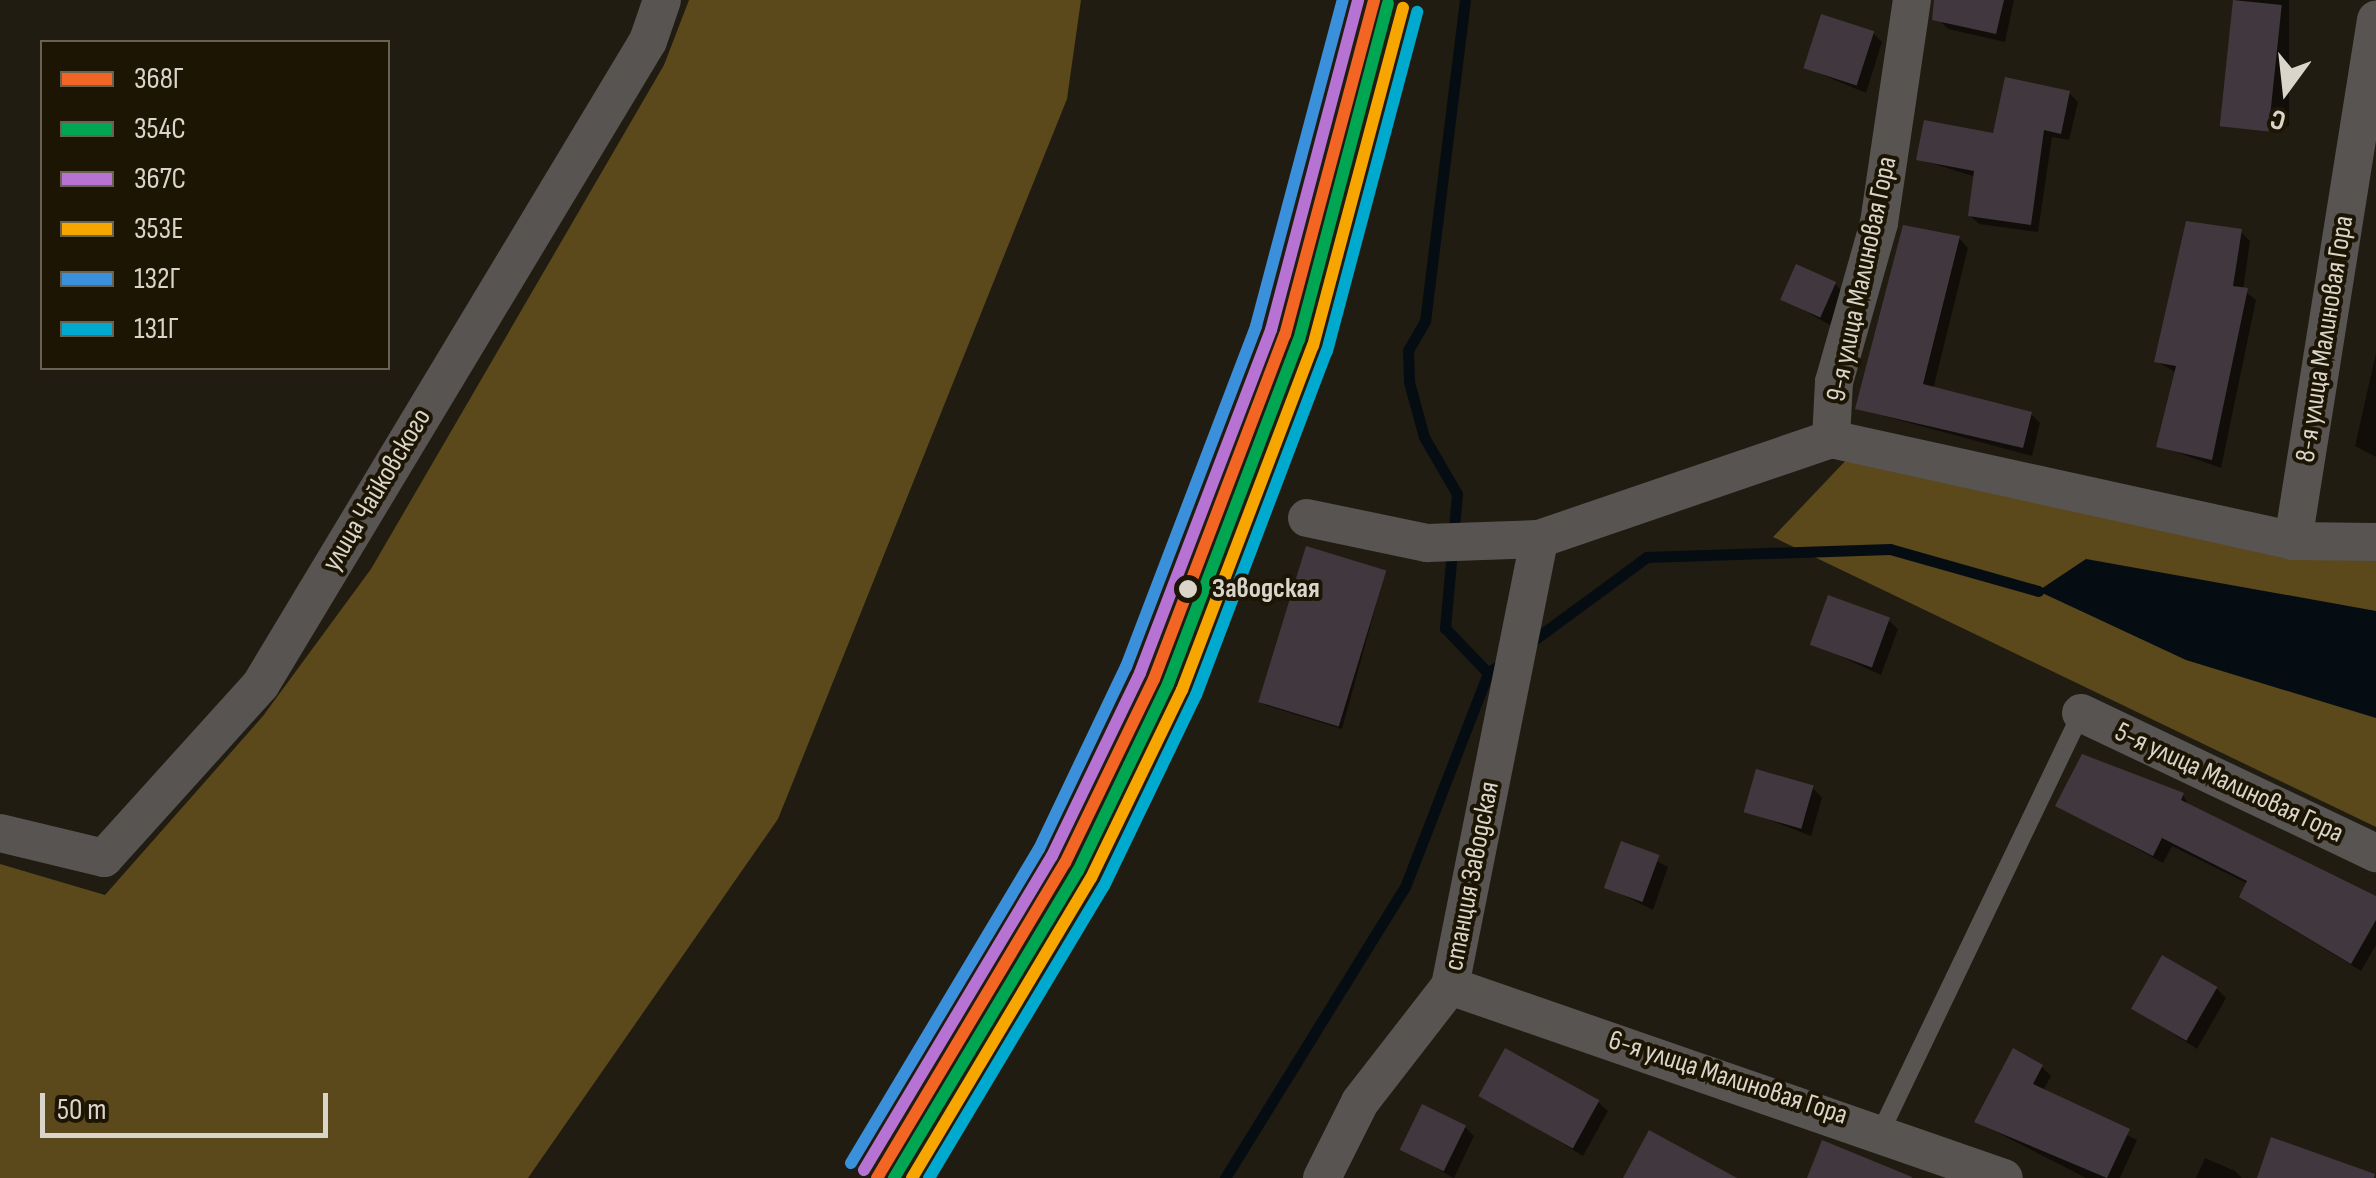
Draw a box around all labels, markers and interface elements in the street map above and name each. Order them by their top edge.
legend [40,40,390,370]
north arrow [2236,40,2336,140]
text: 368Г [134,61,184,97]
text: С [2267,102,2289,137]
text: 354С [134,111,186,147]
street label: 9-я улица Малиновая Гора [1820,153,1904,405]
text: 367С [134,161,186,197]
text: 353Е [134,211,184,247]
street label: 8-я улица Малиновая Гора [2289,213,2361,465]
text: 132Г [134,261,180,297]
text: 131Г [134,311,179,347]
street label: улица Чайковского [315,403,439,577]
place label: Заводская [1212,572,1320,606]
marker: Заводская [1173,574,1203,604]
street label: 5-я улица Малиновая Гора [2109,715,2349,851]
street label: станция Заводская [1437,779,1507,973]
street label: 6-я улица Малиновая Гора [1604,1023,1852,1133]
scale bar [45,1073,332,1135]
text: 50 m [57,1092,106,1128]

